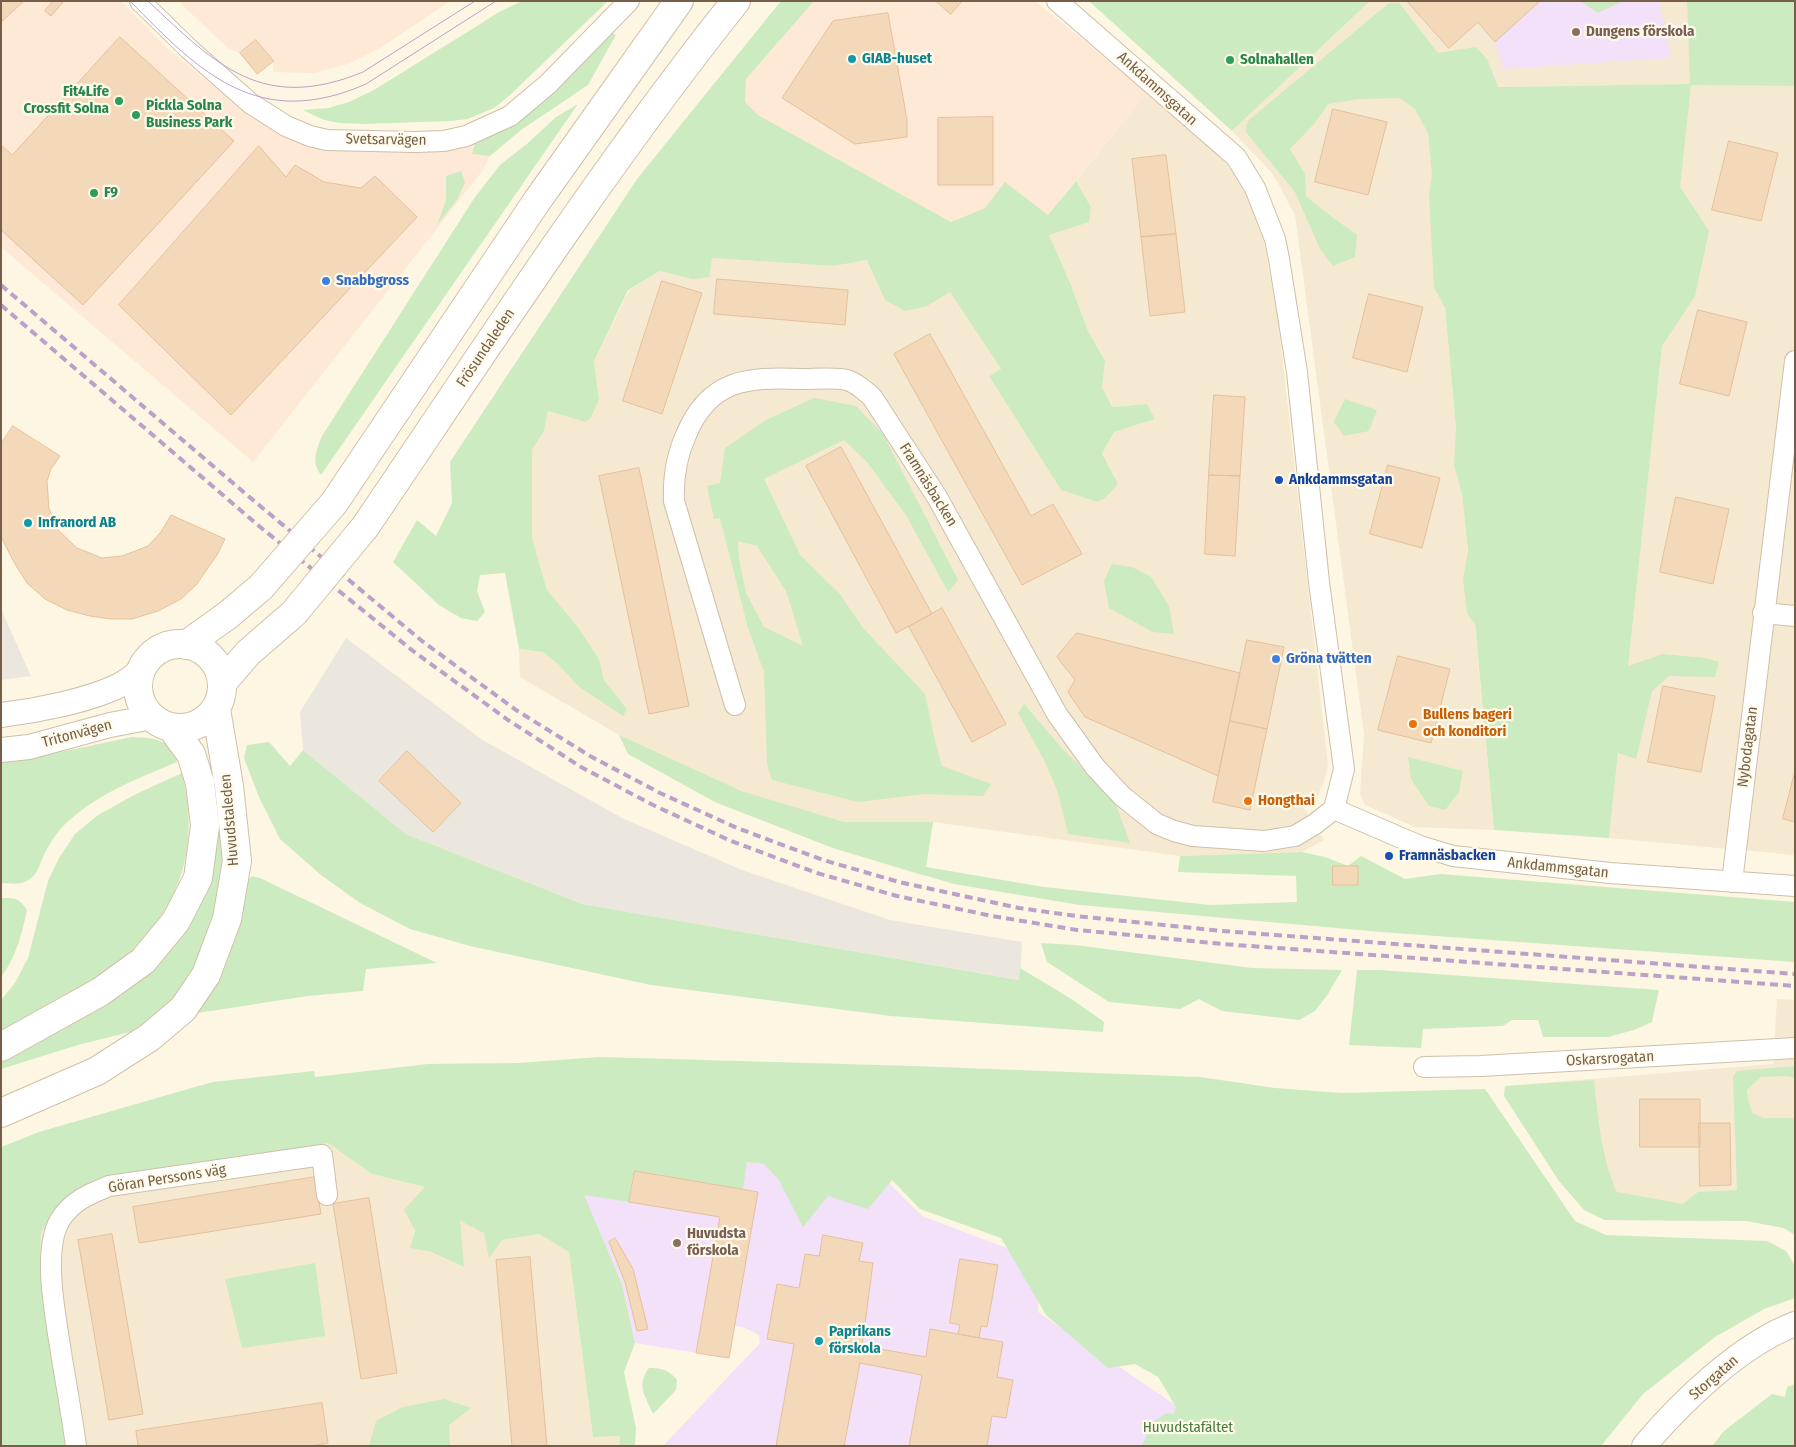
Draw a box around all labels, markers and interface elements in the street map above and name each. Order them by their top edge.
place label: Dungens förskola [1586,23,1694,41]
marker: Dungens förskola [1570,26,1582,38]
street label: Ankdammsgatan [1113,48,1201,130]
place label: GIAB-huset [862,50,932,68]
place label: Solnahallen [1240,51,1314,69]
marker: GIAB-huset [846,53,858,65]
marker: Solnahallen [1224,54,1236,66]
place label: Fit4Life Crossfit Solna [23,83,109,118]
marker: Fit4Life Crossfit Solna [113,95,125,107]
place label: Pickla Solna Business Park [146,97,232,132]
marker: Pickla Solna Business Park [130,109,142,121]
street label: Svetsarvägen [345,130,427,150]
place label: F9 [104,184,118,202]
marker: F9 [88,187,100,199]
place label: Snabbgross [336,272,409,290]
marker: Snabbgross [320,275,332,287]
street label: Frösundaleden [453,305,519,391]
street label: Framnäsbacken [895,440,961,530]
place label: Ankdammsgatan [1289,471,1393,489]
marker: Ankdammsgatan [1273,474,1285,486]
place label: Infranord AB [38,514,116,532]
marker: Infranord AB [22,517,34,529]
place label: Gröna tvätten [1286,650,1372,668]
marker: Gröna tvätten [1270,653,1282,665]
place label: Bullens bageri och konditori [1423,706,1512,741]
street label: Nybodagatan [1734,706,1762,788]
street label: Tritonvägen [40,716,114,752]
marker: Bullens bageri och konditori [1407,718,1419,730]
street label: Huvudstaleden [217,773,243,867]
place label: Hongthai [1258,792,1315,810]
marker: Hongthai [1242,795,1254,807]
place label: Framnäsbacken [1399,847,1496,865]
marker: Framnäsbacken [1383,850,1395,862]
street label: Ankdammsgatan [1506,854,1610,882]
street label: Oskarsrogatan [1565,1048,1655,1070]
street label: Göran Perssons väg [107,1161,227,1197]
place label: Huvudsta förskola [687,1225,746,1260]
marker: Huvudsta förskola [671,1237,683,1249]
place label: Paprikans förskola [829,1323,891,1358]
marker: Paprikans förskola [813,1335,825,1347]
street label: Storgatan [1686,1352,1742,1404]
park label: Huvudstafältet [1143,1419,1233,1437]

